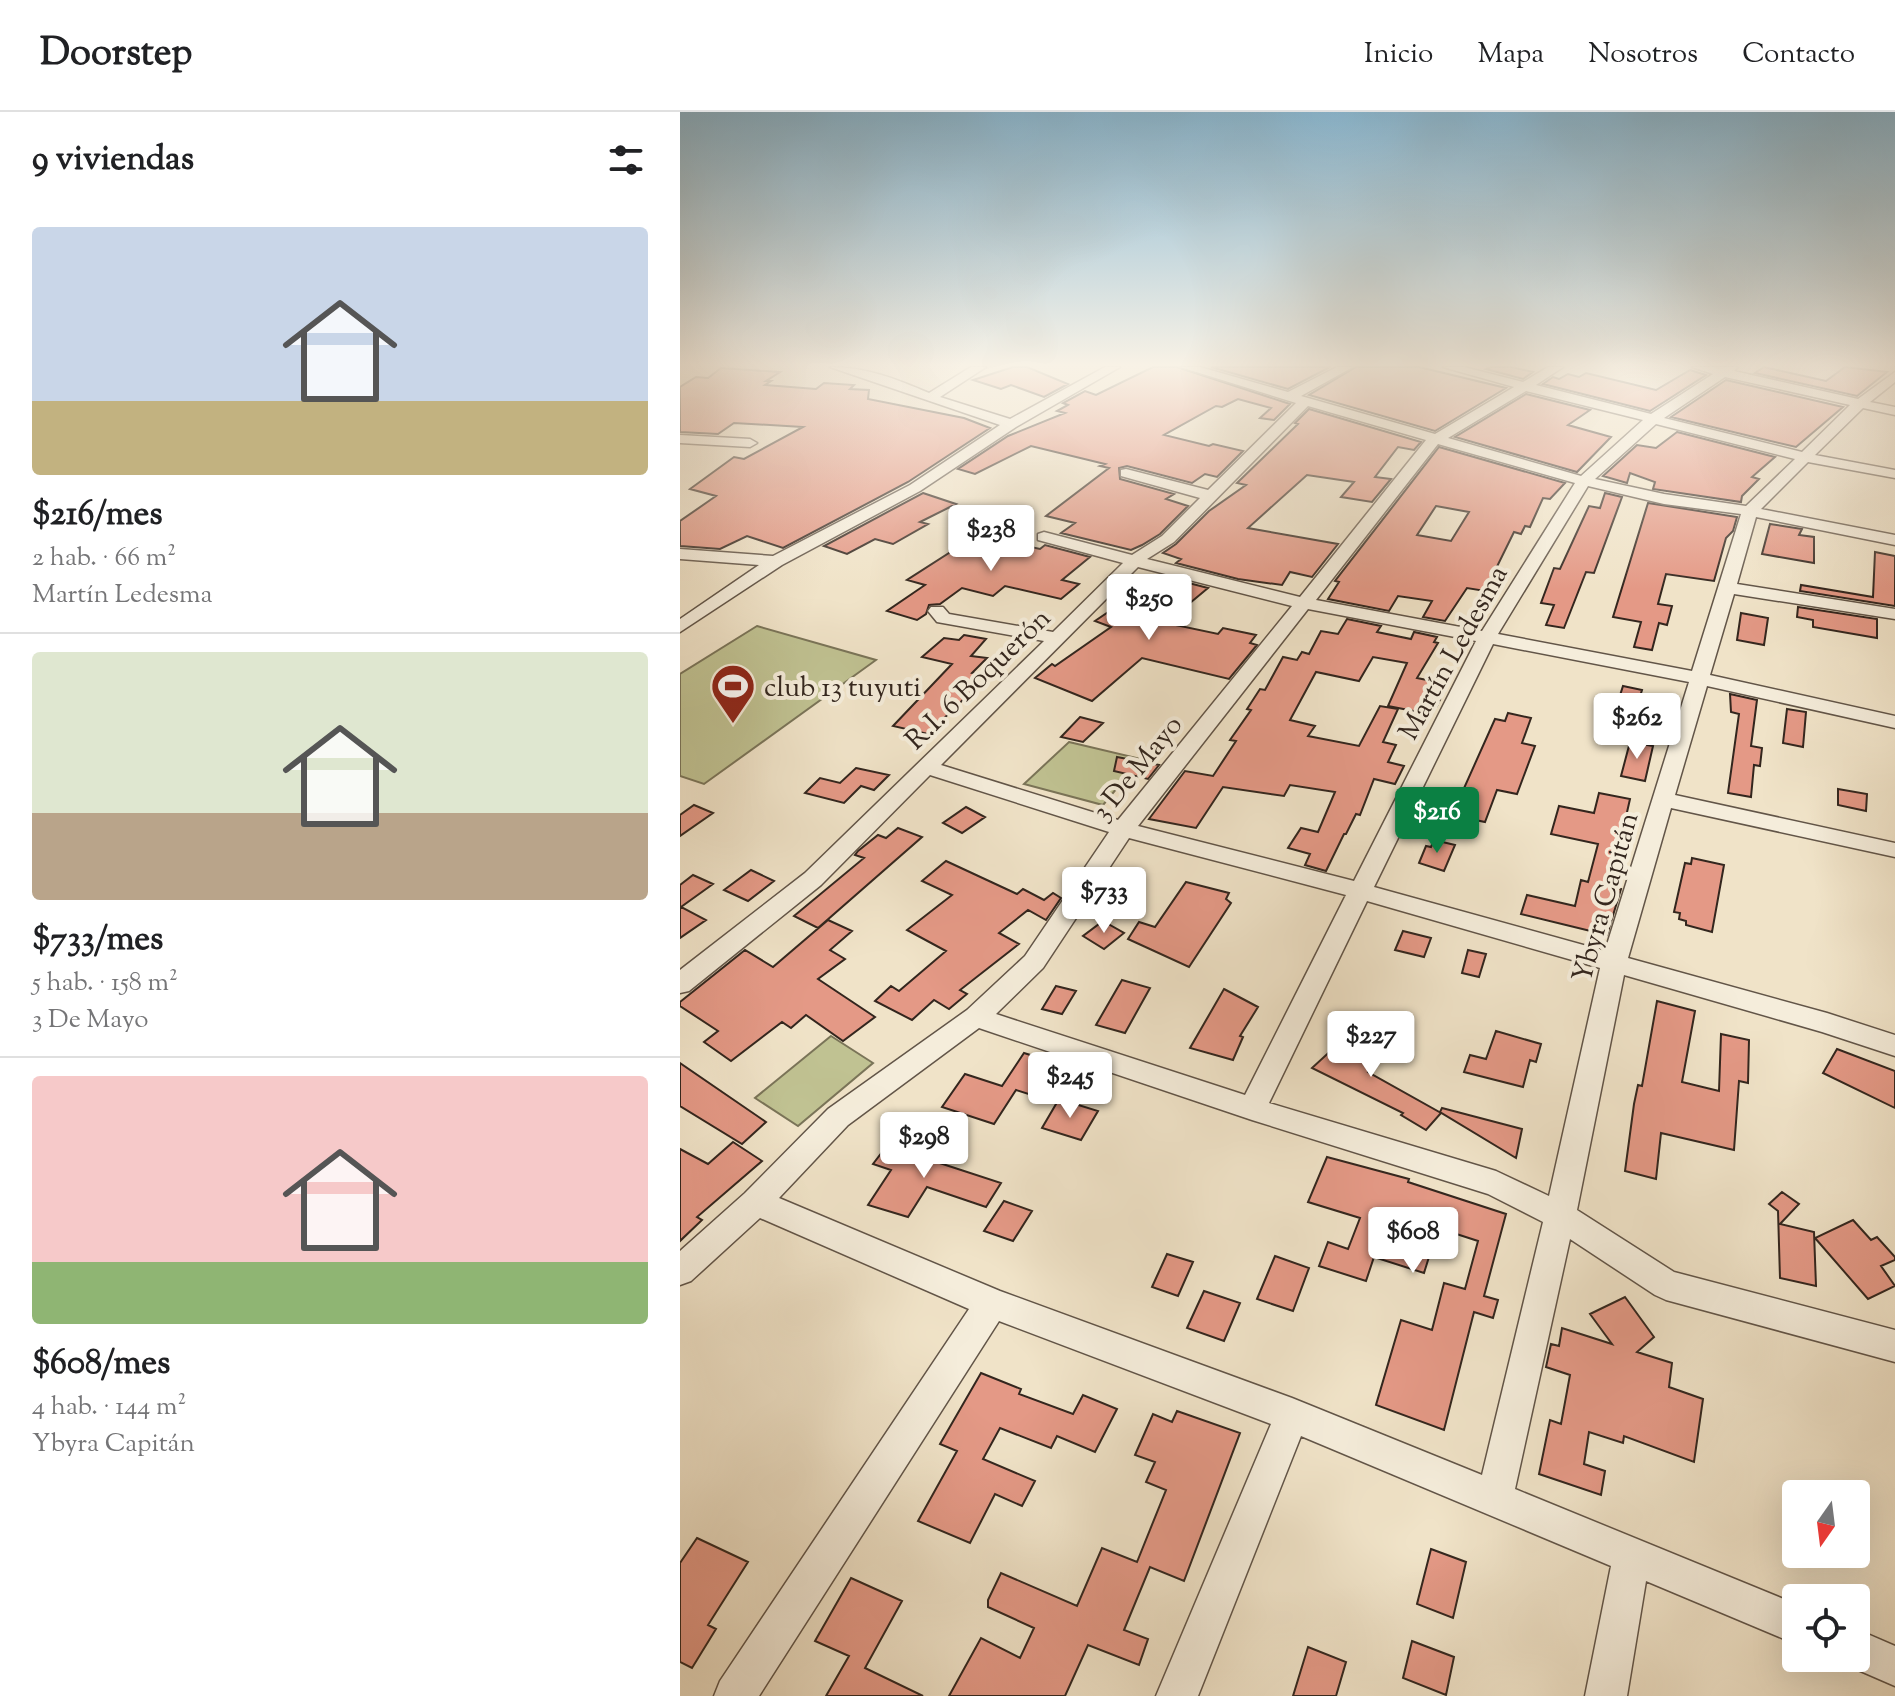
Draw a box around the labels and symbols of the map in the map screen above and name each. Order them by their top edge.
pin: $238 [944,505,1038,573]
street label: Martín Ledesma [1390,559,1519,748]
pin: $250 [1102,574,1196,642]
street label: R.I. 6 Boquerón [897,600,1061,760]
sports icon: club 13 tuyuti [709,662,757,725]
place label: club 13 tuyuti [764,669,921,709]
pin: $262 [1590,693,1684,761]
street label: 3 De Mayo [1083,708,1193,830]
pin: $216 [1390,787,1484,855]
street label: Ybyra Capitán [1563,808,1650,988]
pin: $733 [1057,867,1151,935]
pin: $227 [1324,1011,1418,1079]
pin: $245 [1023,1052,1117,1120]
pin: $298 [877,1112,971,1180]
pin: $608 [1366,1207,1460,1275]
north arrow [1782,1480,1870,1568]

